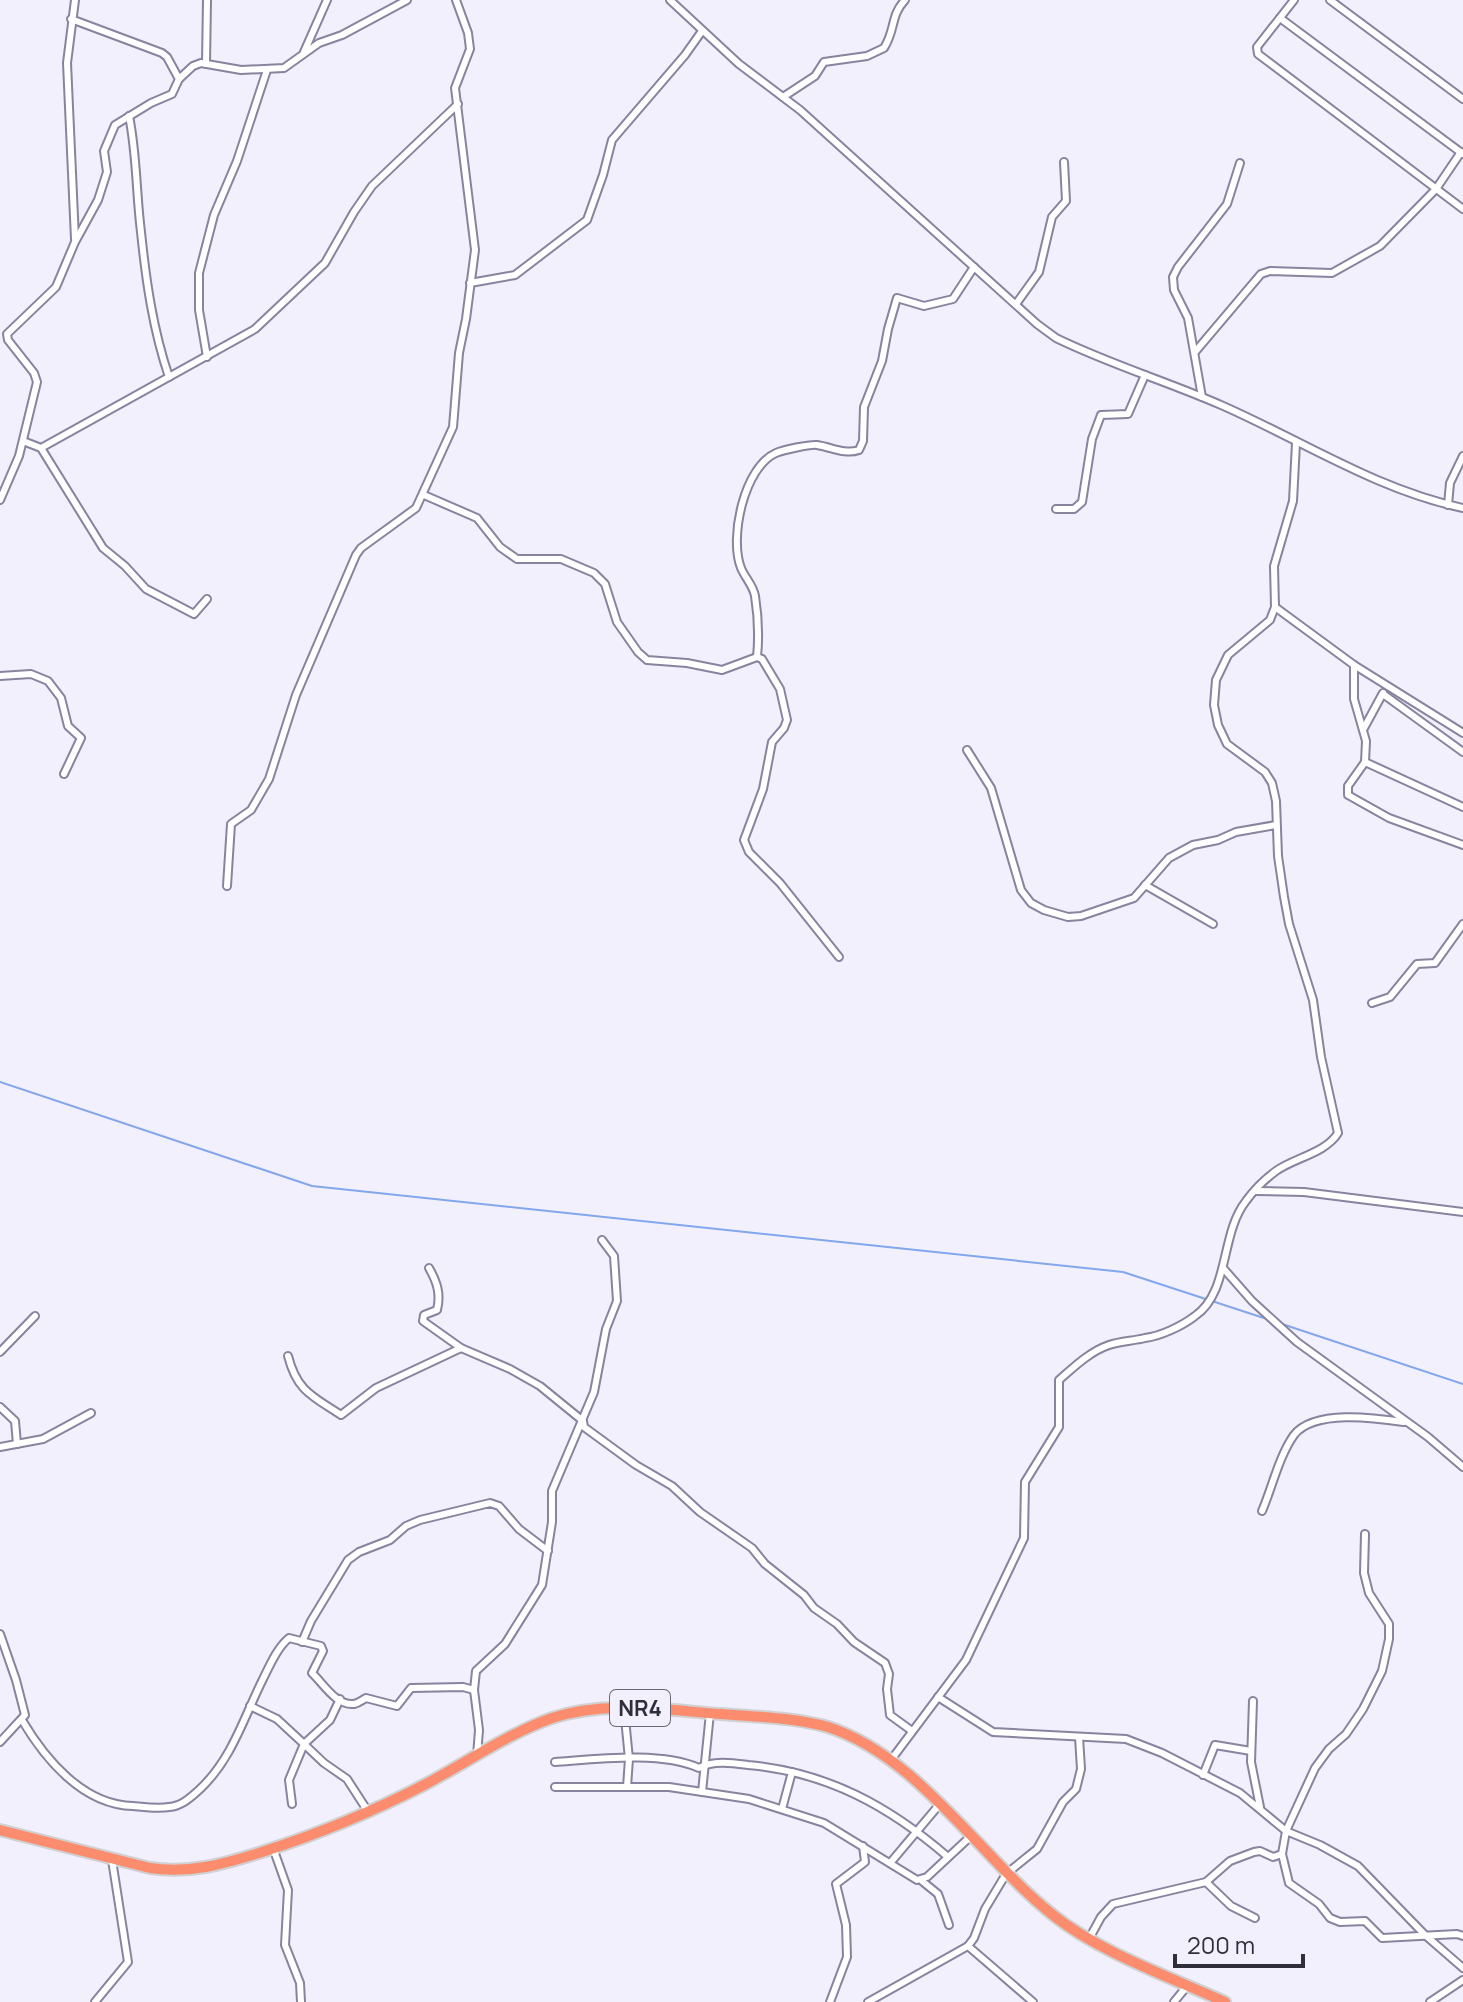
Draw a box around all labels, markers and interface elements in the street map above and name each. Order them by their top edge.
road number: NR4 [610,1690,670,1726]
scale bar [1175,1918,1303,1968]
text: 200 m [1187,1928,1255,1961]

